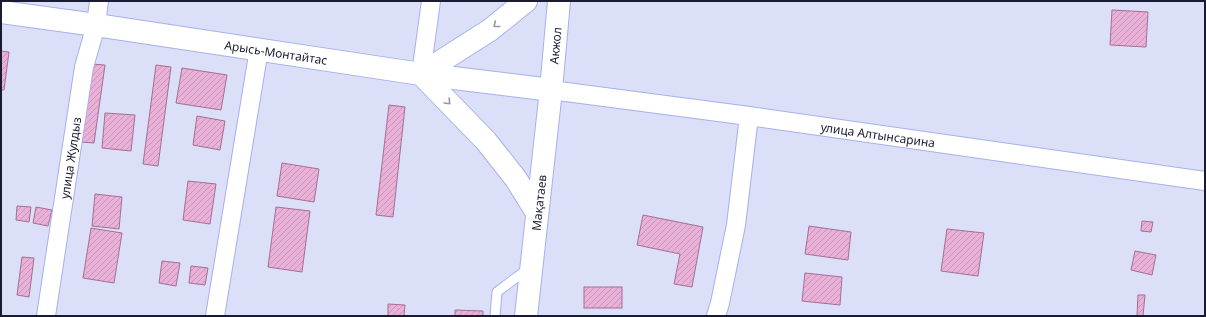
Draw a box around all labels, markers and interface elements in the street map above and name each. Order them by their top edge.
one-way arrow [493,21,501,28]
street label: Акжол [545,26,565,65]
street label: Арысь-Монтайтас [224,36,329,68]
one-way arrow [443,97,451,105]
street label: улица Жулдыз [55,116,85,200]
street label: улица Алтынсарина [820,118,936,151]
street label: Мақатаев [527,174,550,232]

